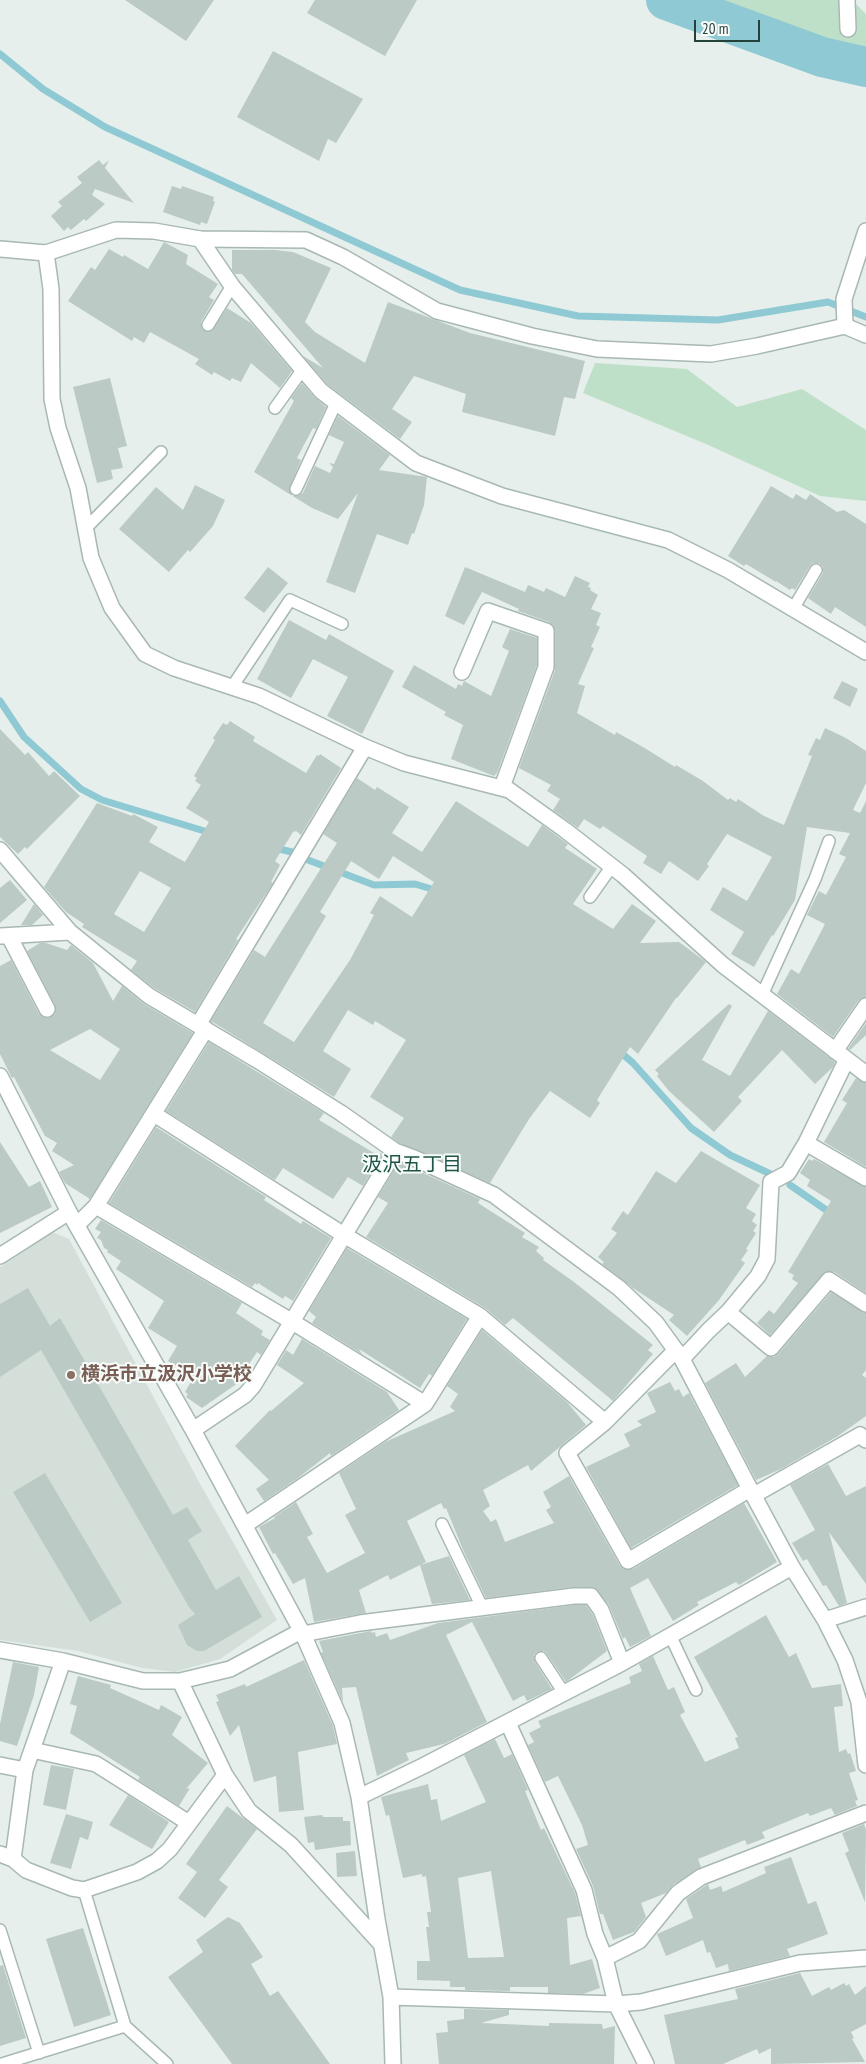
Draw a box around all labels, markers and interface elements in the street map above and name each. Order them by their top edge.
scale bar [696,10,762,42]
text: 20 m [702,19,728,38]
district label: 汲沢五丁目 [362,1153,462,1177]
place label: 横浜市立汲沢小学校 [81,1364,252,1386]
marker: 横浜市立汲沢小学校 [65,1369,77,1381]

